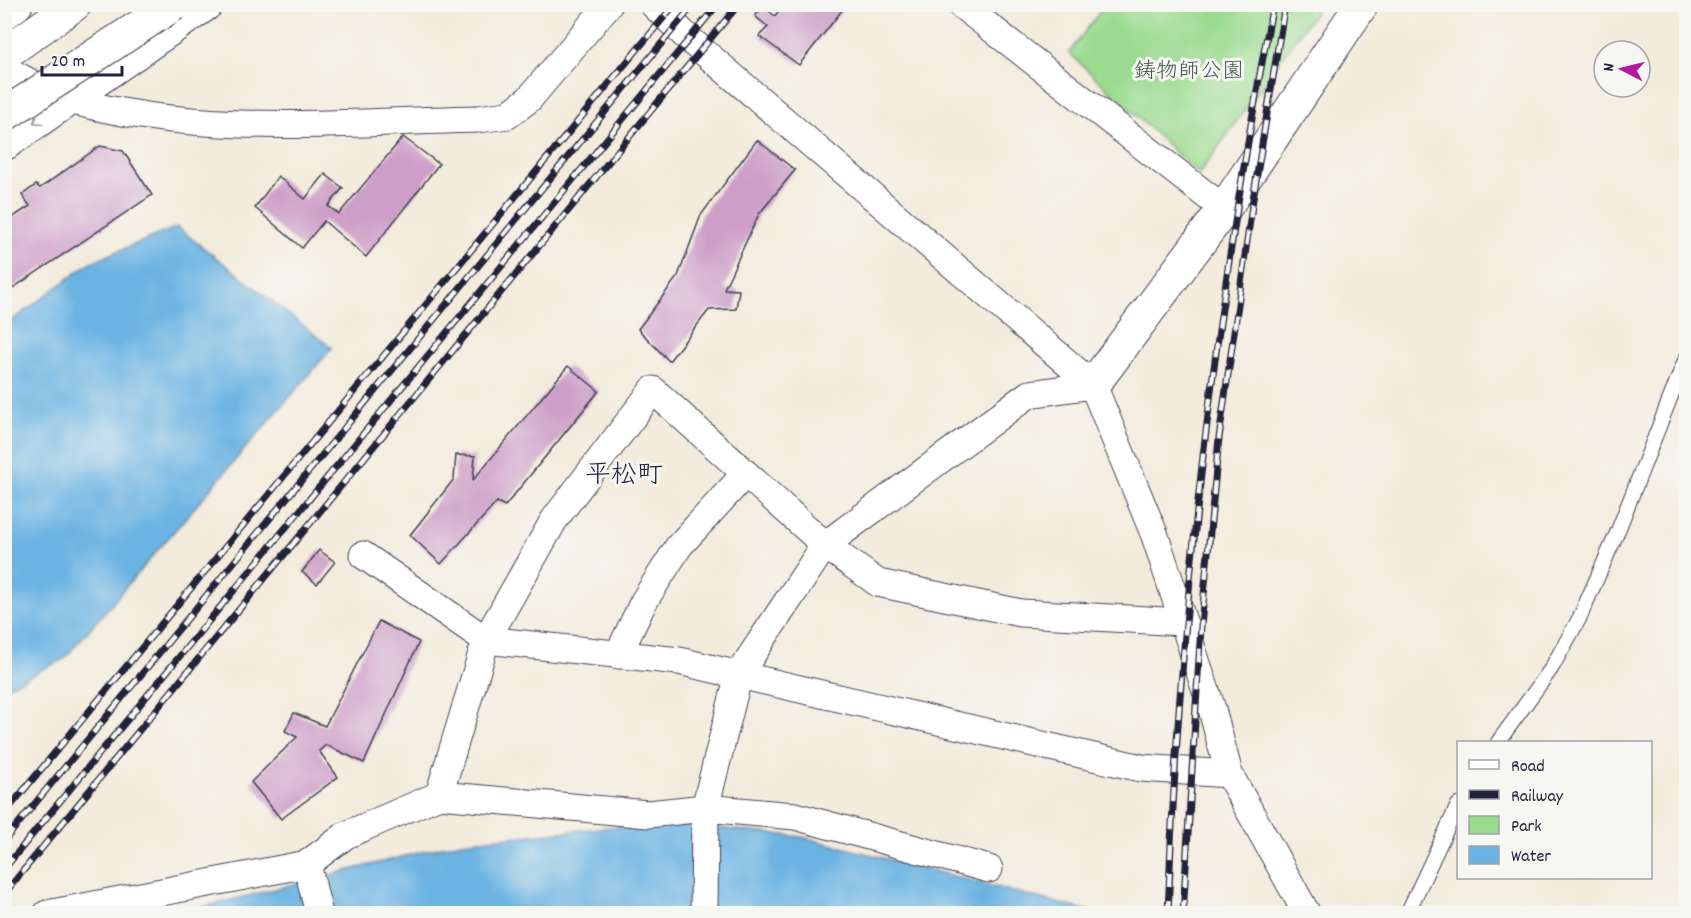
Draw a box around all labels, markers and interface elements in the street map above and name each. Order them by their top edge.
scale bar [42,39,122,77]
north arrow [1592,39,1652,99]
text: 20 m [51,50,85,75]
park label: 鋳物師公園 [1134,57,1244,88]
text: N [1598,62,1622,73]
one-way arrow [33,114,44,125]
district label: 平松町 [585,458,663,495]
legend [1457,741,1652,879]
text: Road [1511,755,1545,780]
text: Railway [1511,785,1564,810]
text: Park [1511,815,1542,840]
text: Water [1511,845,1551,870]

